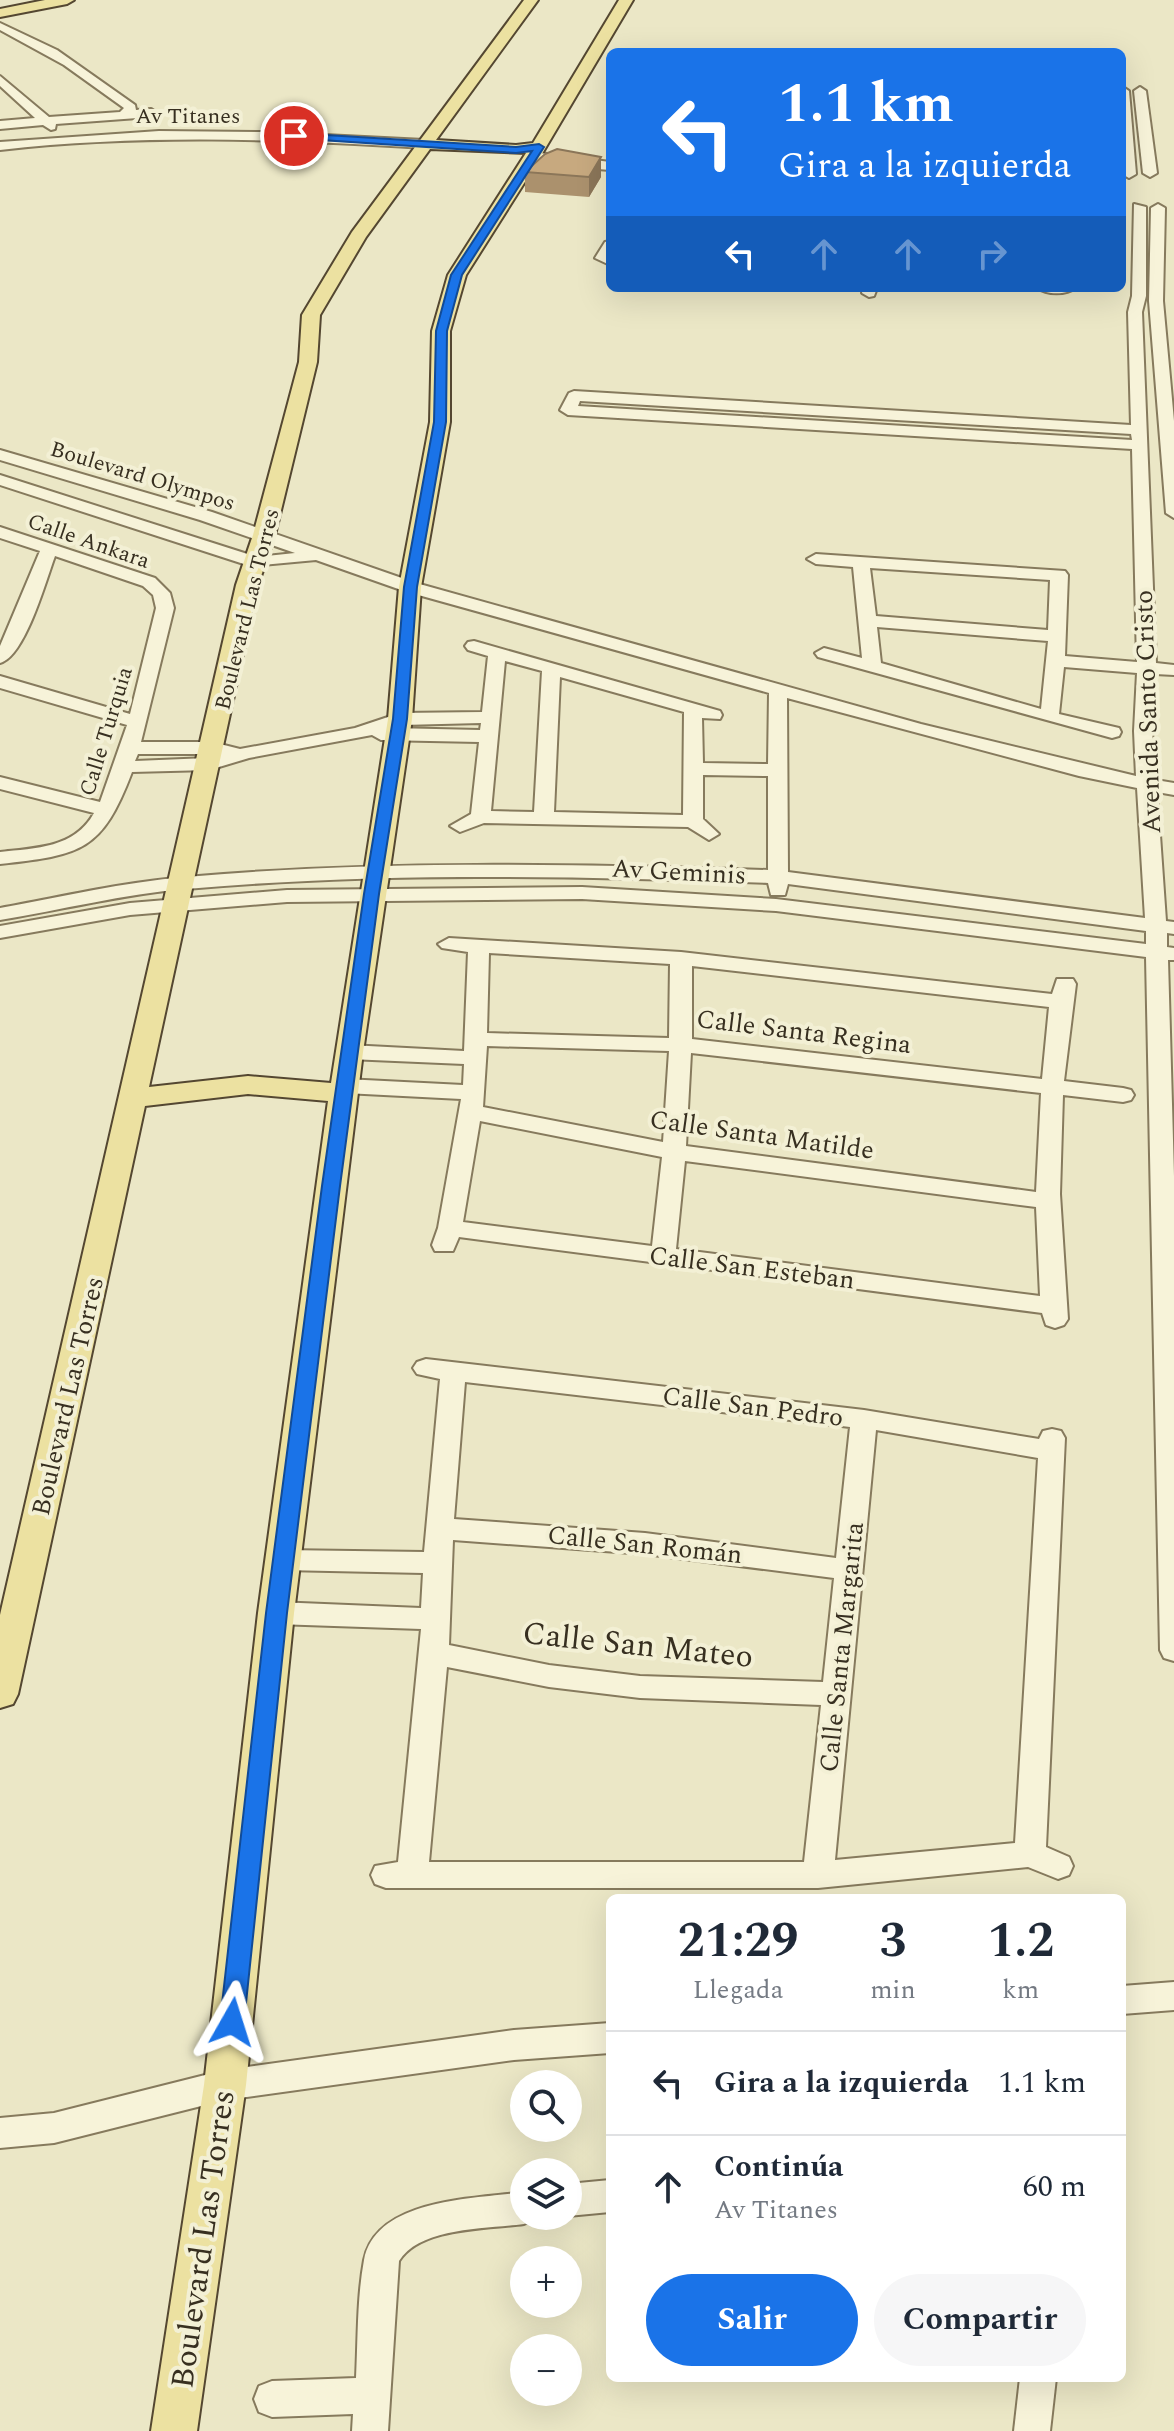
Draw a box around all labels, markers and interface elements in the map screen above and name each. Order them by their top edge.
text: 1.1 km [778,62,954,147]
icon: left [646,80,750,184]
street label: Av Titanes [136,100,240,133]
pin [260,102,328,170]
icon: arrive [272,114,316,158]
text: Gira a la izquierda [778,139,1071,194]
icon: left [718,232,762,276]
icon: ahead [802,232,846,276]
icon: ahead [886,232,930,276]
icon: right [970,232,1014,276]
street label: Boulevard Olympos [46,433,239,520]
street label: Calle Ankara [23,505,154,578]
street label: Boulevard Las Torres [206,505,288,714]
street label: Avenida Santo Cristo [1124,589,1172,835]
street label: Calle Turquia [71,662,142,800]
street label: Av Geminis [611,849,747,895]
street label: Calle Santa Regina [694,999,914,1065]
street label: Calle Santa Matilde [647,1099,877,1171]
street label: Calle San Esteban [647,1236,857,1300]
street label: Boulevard Las Torres [21,1273,115,1520]
street label: Calle San Pedro [660,1376,846,1438]
street label: Calle San Román [545,1515,744,1575]
street label: Calle Santa Margarita [809,1520,875,1774]
street label: Calle San Mateo [520,1609,755,1682]
text: 21:29 [678,1905,798,1978]
text: 3 [879,1905,906,1978]
text: 1.2 [987,1905,1054,1978]
text: Llegada [693,1970,783,2010]
text: min [870,1970,916,2010]
text: km [1002,1970,1039,2010]
position arrow [190,1980,274,2064]
text: Gira a la izquierda [714,2060,969,2106]
text: 1.1 km [998,2060,1086,2106]
icon: left [646,2061,690,2105]
map controls [510,2070,582,2406]
button: search [510,2070,582,2142]
street label: Boulevard Las Torres [158,2087,249,2392]
text: Continúa [714,2144,844,2190]
button: layers [510,2158,582,2230]
text: 60 m [1023,2164,1086,2210]
icon: ahead [646,2165,690,2209]
text: Av Titanes [714,2190,838,2230]
button: + [510,2246,582,2318]
button: Salir [646,2274,858,2366]
button: Compartir [874,2274,1086,2366]
button: − [510,2334,582,2406]

